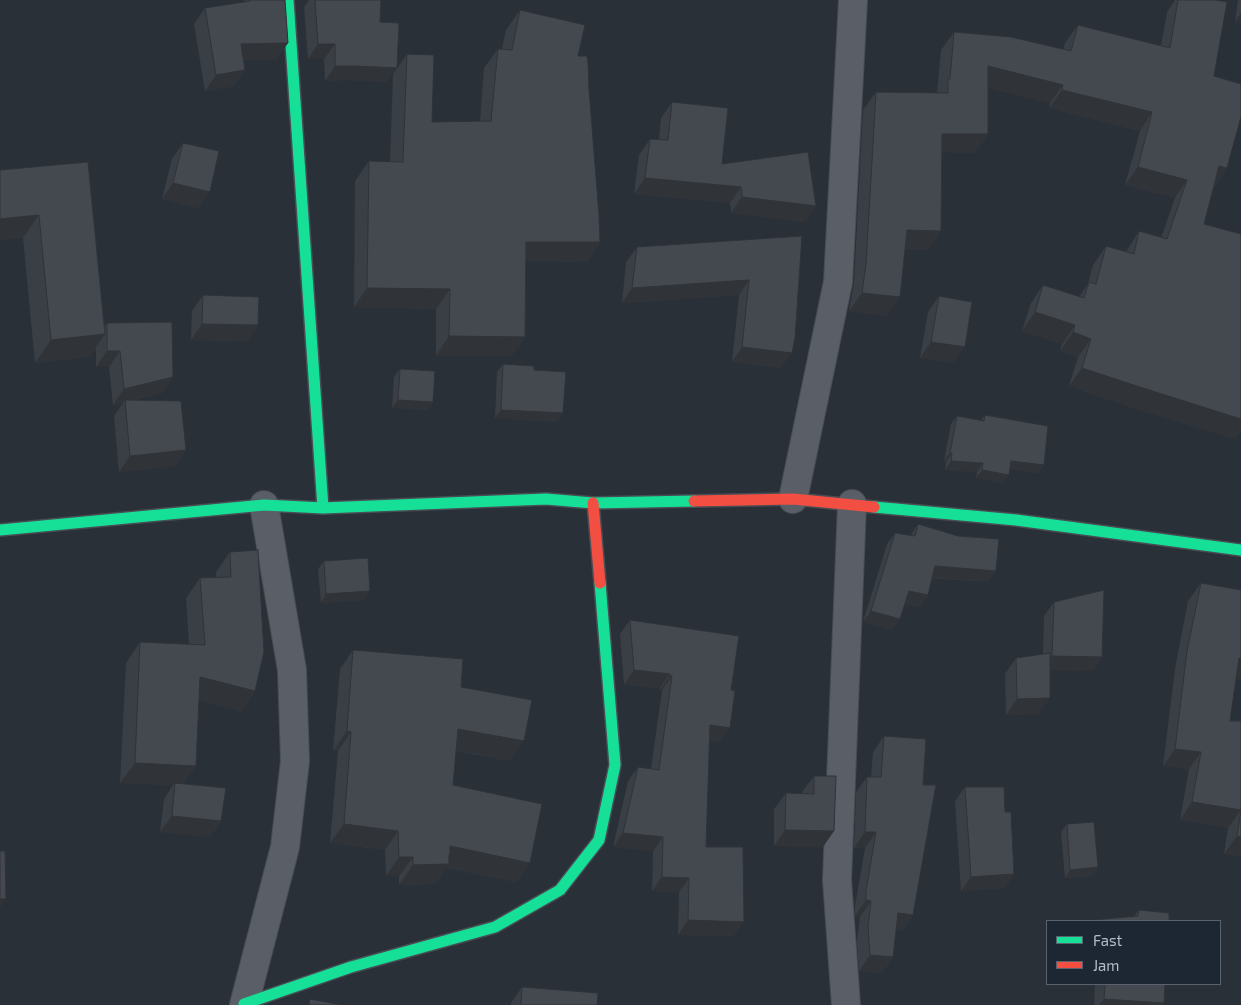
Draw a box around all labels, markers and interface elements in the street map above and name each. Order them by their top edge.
legend [1046,920,1221,985]
text: Fast [1093,931,1122,949]
text: Jam [1093,956,1119,974]

